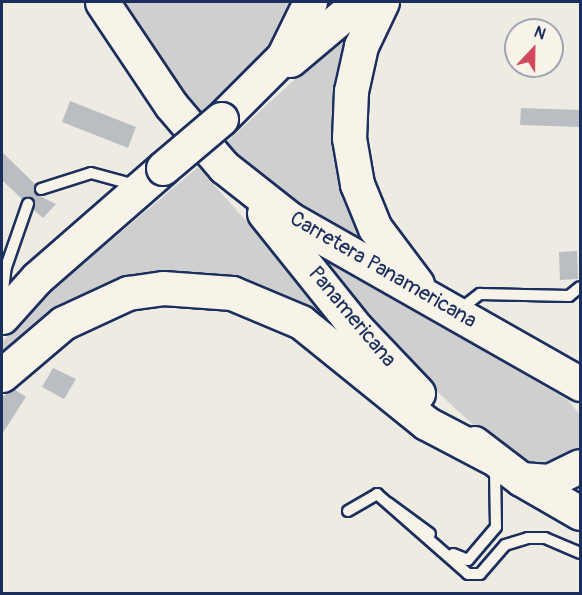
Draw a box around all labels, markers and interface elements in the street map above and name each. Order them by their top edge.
north arrow [504,18,564,78]
text: N [531,22,549,44]
street label: Carretera Panamericana [285,206,481,334]
street label: Panamericana [303,262,401,372]

